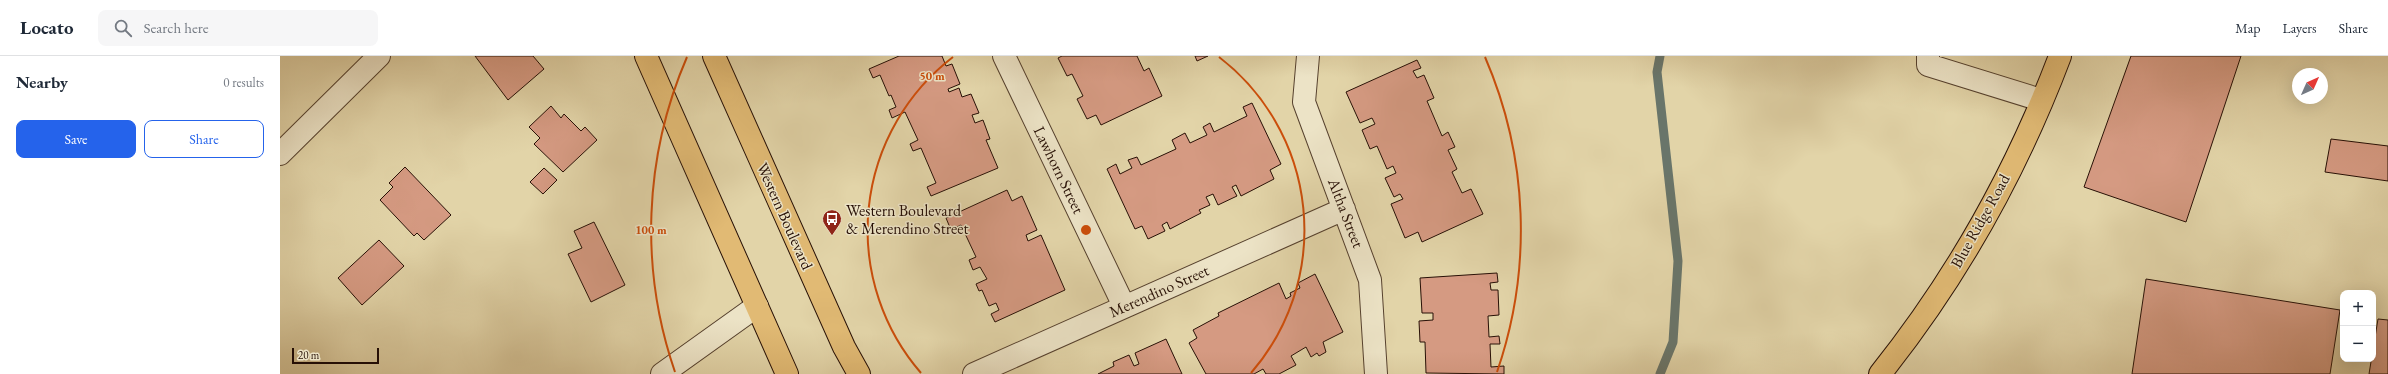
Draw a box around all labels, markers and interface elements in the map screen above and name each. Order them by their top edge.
search box [98,10,378,46]
text: Locato [20,15,74,40]
icon: search [112,17,134,39]
text: Search here [144,18,209,37]
text: Map [2235,19,2260,37]
text: Layers [2282,19,2317,37]
text: Share [2339,19,2368,37]
text: 50 m [919,68,945,84]
north arrow [2292,68,2328,104]
text: Nearby [16,71,68,93]
text: 0 results [223,74,264,91]
button: Save [16,120,136,158]
button: Share [144,120,264,158]
street label: Lawhorn Street [1029,123,1089,217]
street label: Western Boulevard [752,159,818,274]
street label: Blue Ridge Road [1946,169,2015,272]
street label: Altha Street [1323,174,1369,251]
place label: Western Boulevard & Merendino Street [846,200,968,239]
bus stop icon: Western Boulevard & Merendino Street [821,208,843,236]
text: 100 m [635,222,667,238]
centre of rings [1079,223,1093,237]
street label: Merendino Street [1106,260,1212,322]
map controls [2340,290,2376,362]
button: + [2340,290,2376,326]
button: − [2340,326,2376,362]
scale bar [292,346,379,365]
text: 20 m [298,348,319,362]

